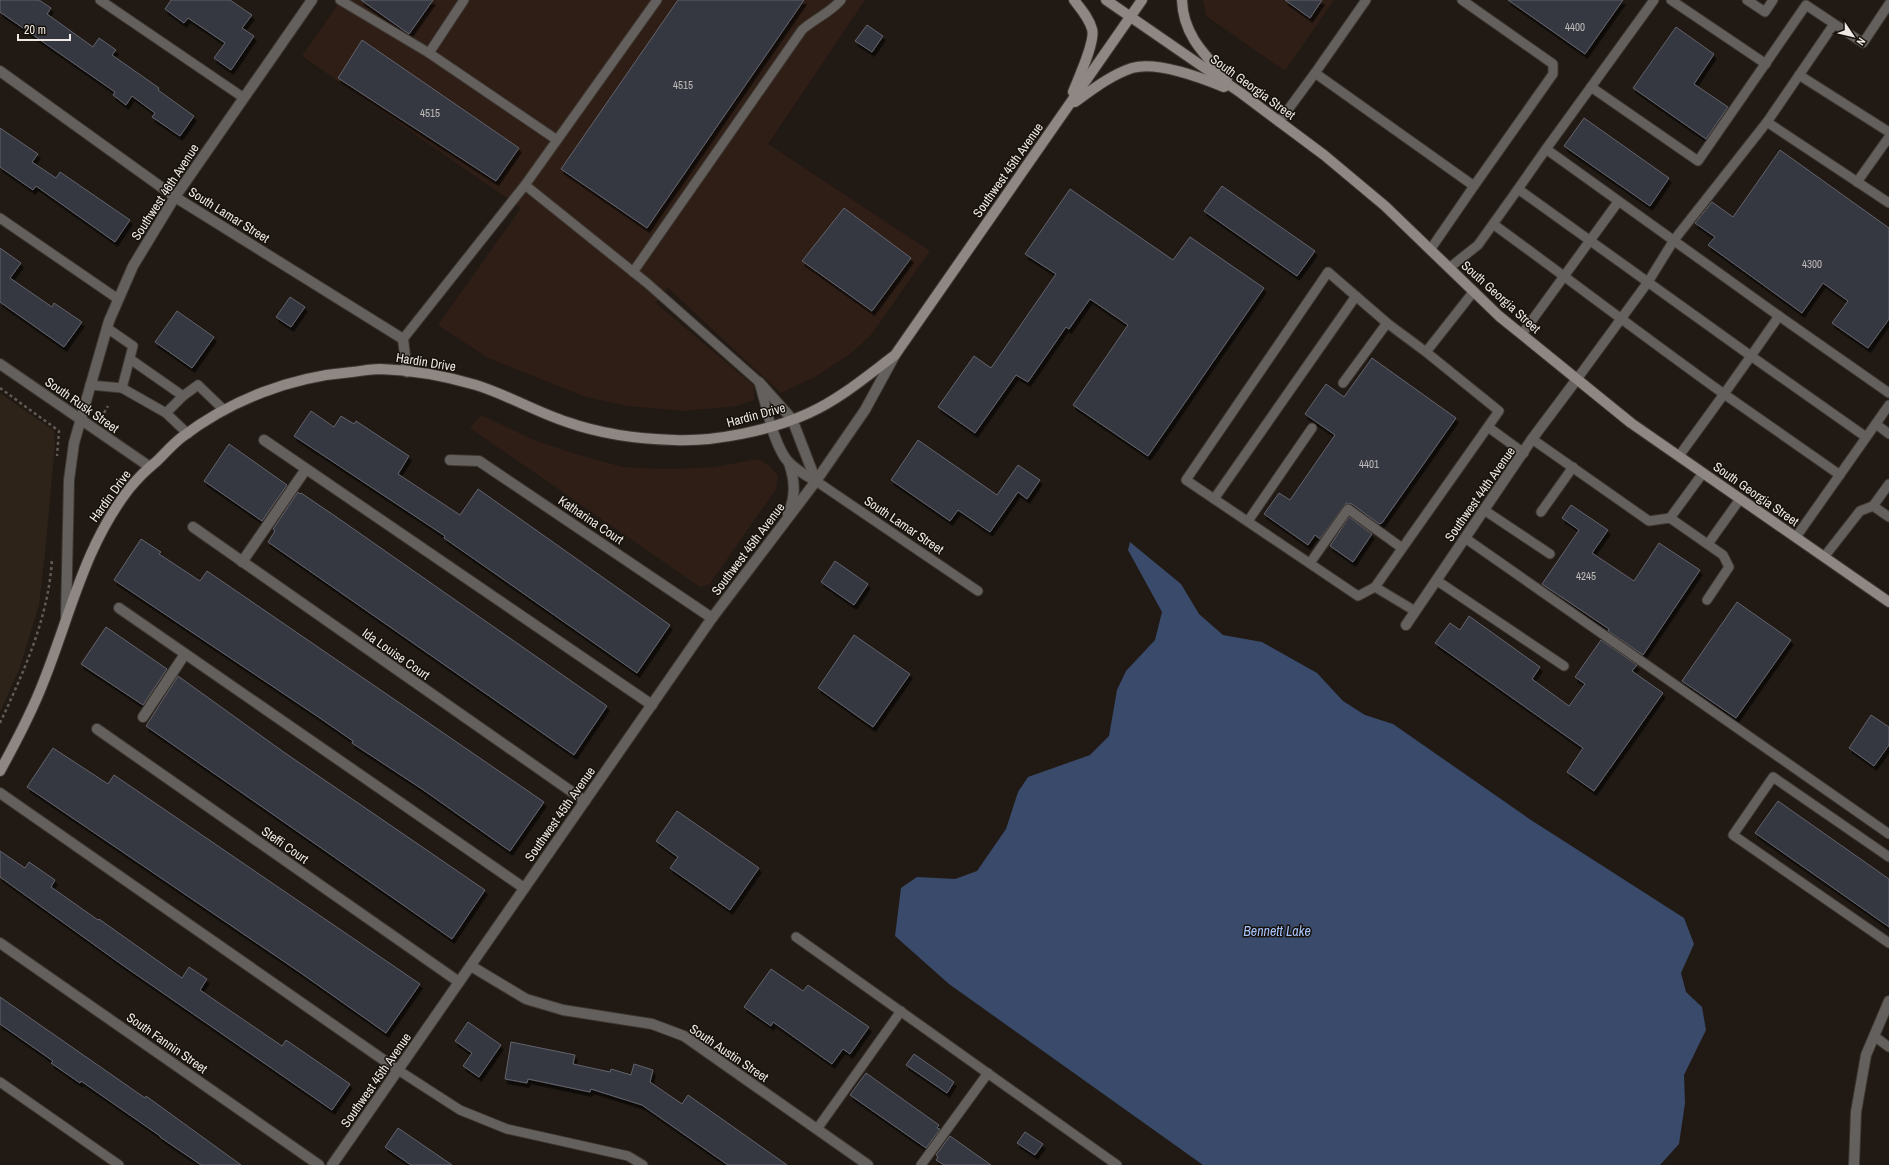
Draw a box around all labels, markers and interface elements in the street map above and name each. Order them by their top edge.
scale bar [18,16,70,42]
north arrow [1833,16,1873,56]
house number: 4400 [1565,20,1585,34]
text: 20 m [24,22,46,38]
text: N [1854,35,1869,48]
street label: South Georgia Street [1207,51,1299,124]
house number: 4515 [673,78,693,92]
house number: 4515 [420,106,440,120]
street label: Southwest 45th Avenue [969,119,1047,221]
street label: Southwest 46th Avenue [127,140,203,244]
street label: South Lamar Street [185,183,273,247]
street label: South Georgia Street [1458,257,1544,337]
house number: 4300 [1802,257,1822,271]
street label: Hardin Drive [395,349,457,375]
street label: South Rusk Street [42,373,122,437]
street label: Hardin Drive [725,399,787,431]
street label: Southwest 44th Avenue [1441,443,1519,545]
house number: 4401 [1359,457,1379,471]
street label: South Georgia Street [1710,458,1802,530]
street label: Hardin Drive [85,467,135,525]
street label: Katharina Court [555,492,627,548]
street label: South Lamar Street [861,492,947,558]
street label: Southwest 45th Avenue [708,499,788,599]
house number: 4245 [1576,569,1596,583]
street label: Ida Louise Court [359,624,433,684]
street label: Southwest 45th Avenue [521,763,599,865]
street label: Steffi Court [258,823,312,867]
water label: Bennett Lake [1243,922,1311,940]
street label: South Fannin Street [123,1009,211,1077]
street label: South Austin Street [686,1020,772,1086]
street label: Southwest 45th Avenue [337,1029,415,1131]

